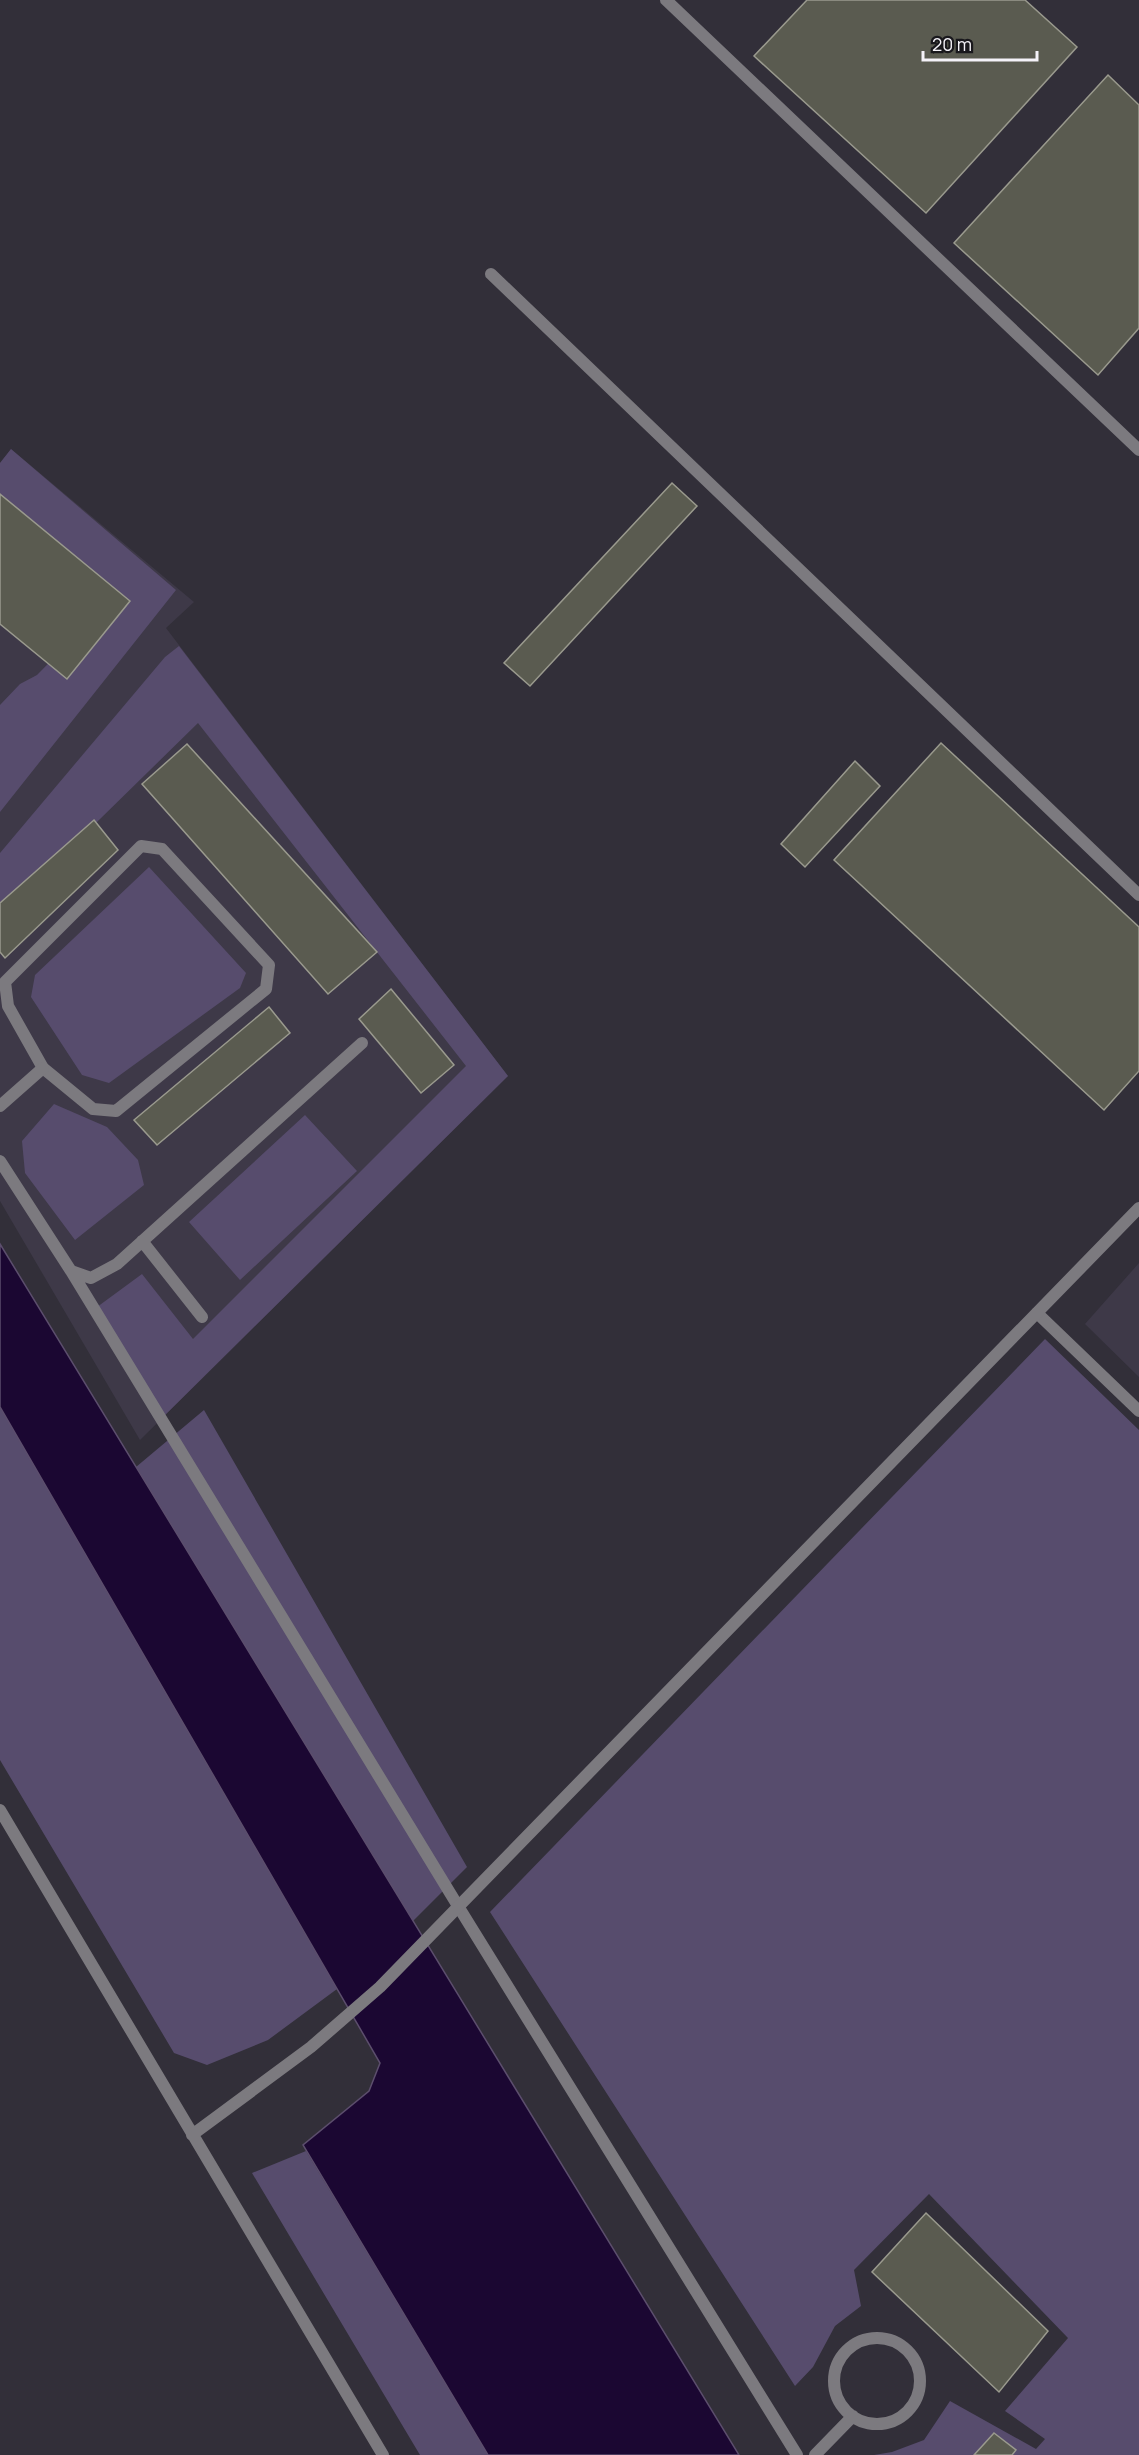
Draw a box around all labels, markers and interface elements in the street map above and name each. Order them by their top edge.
scale bar [923,24,1037,62]
text: 20 m [932,32,972,56]

